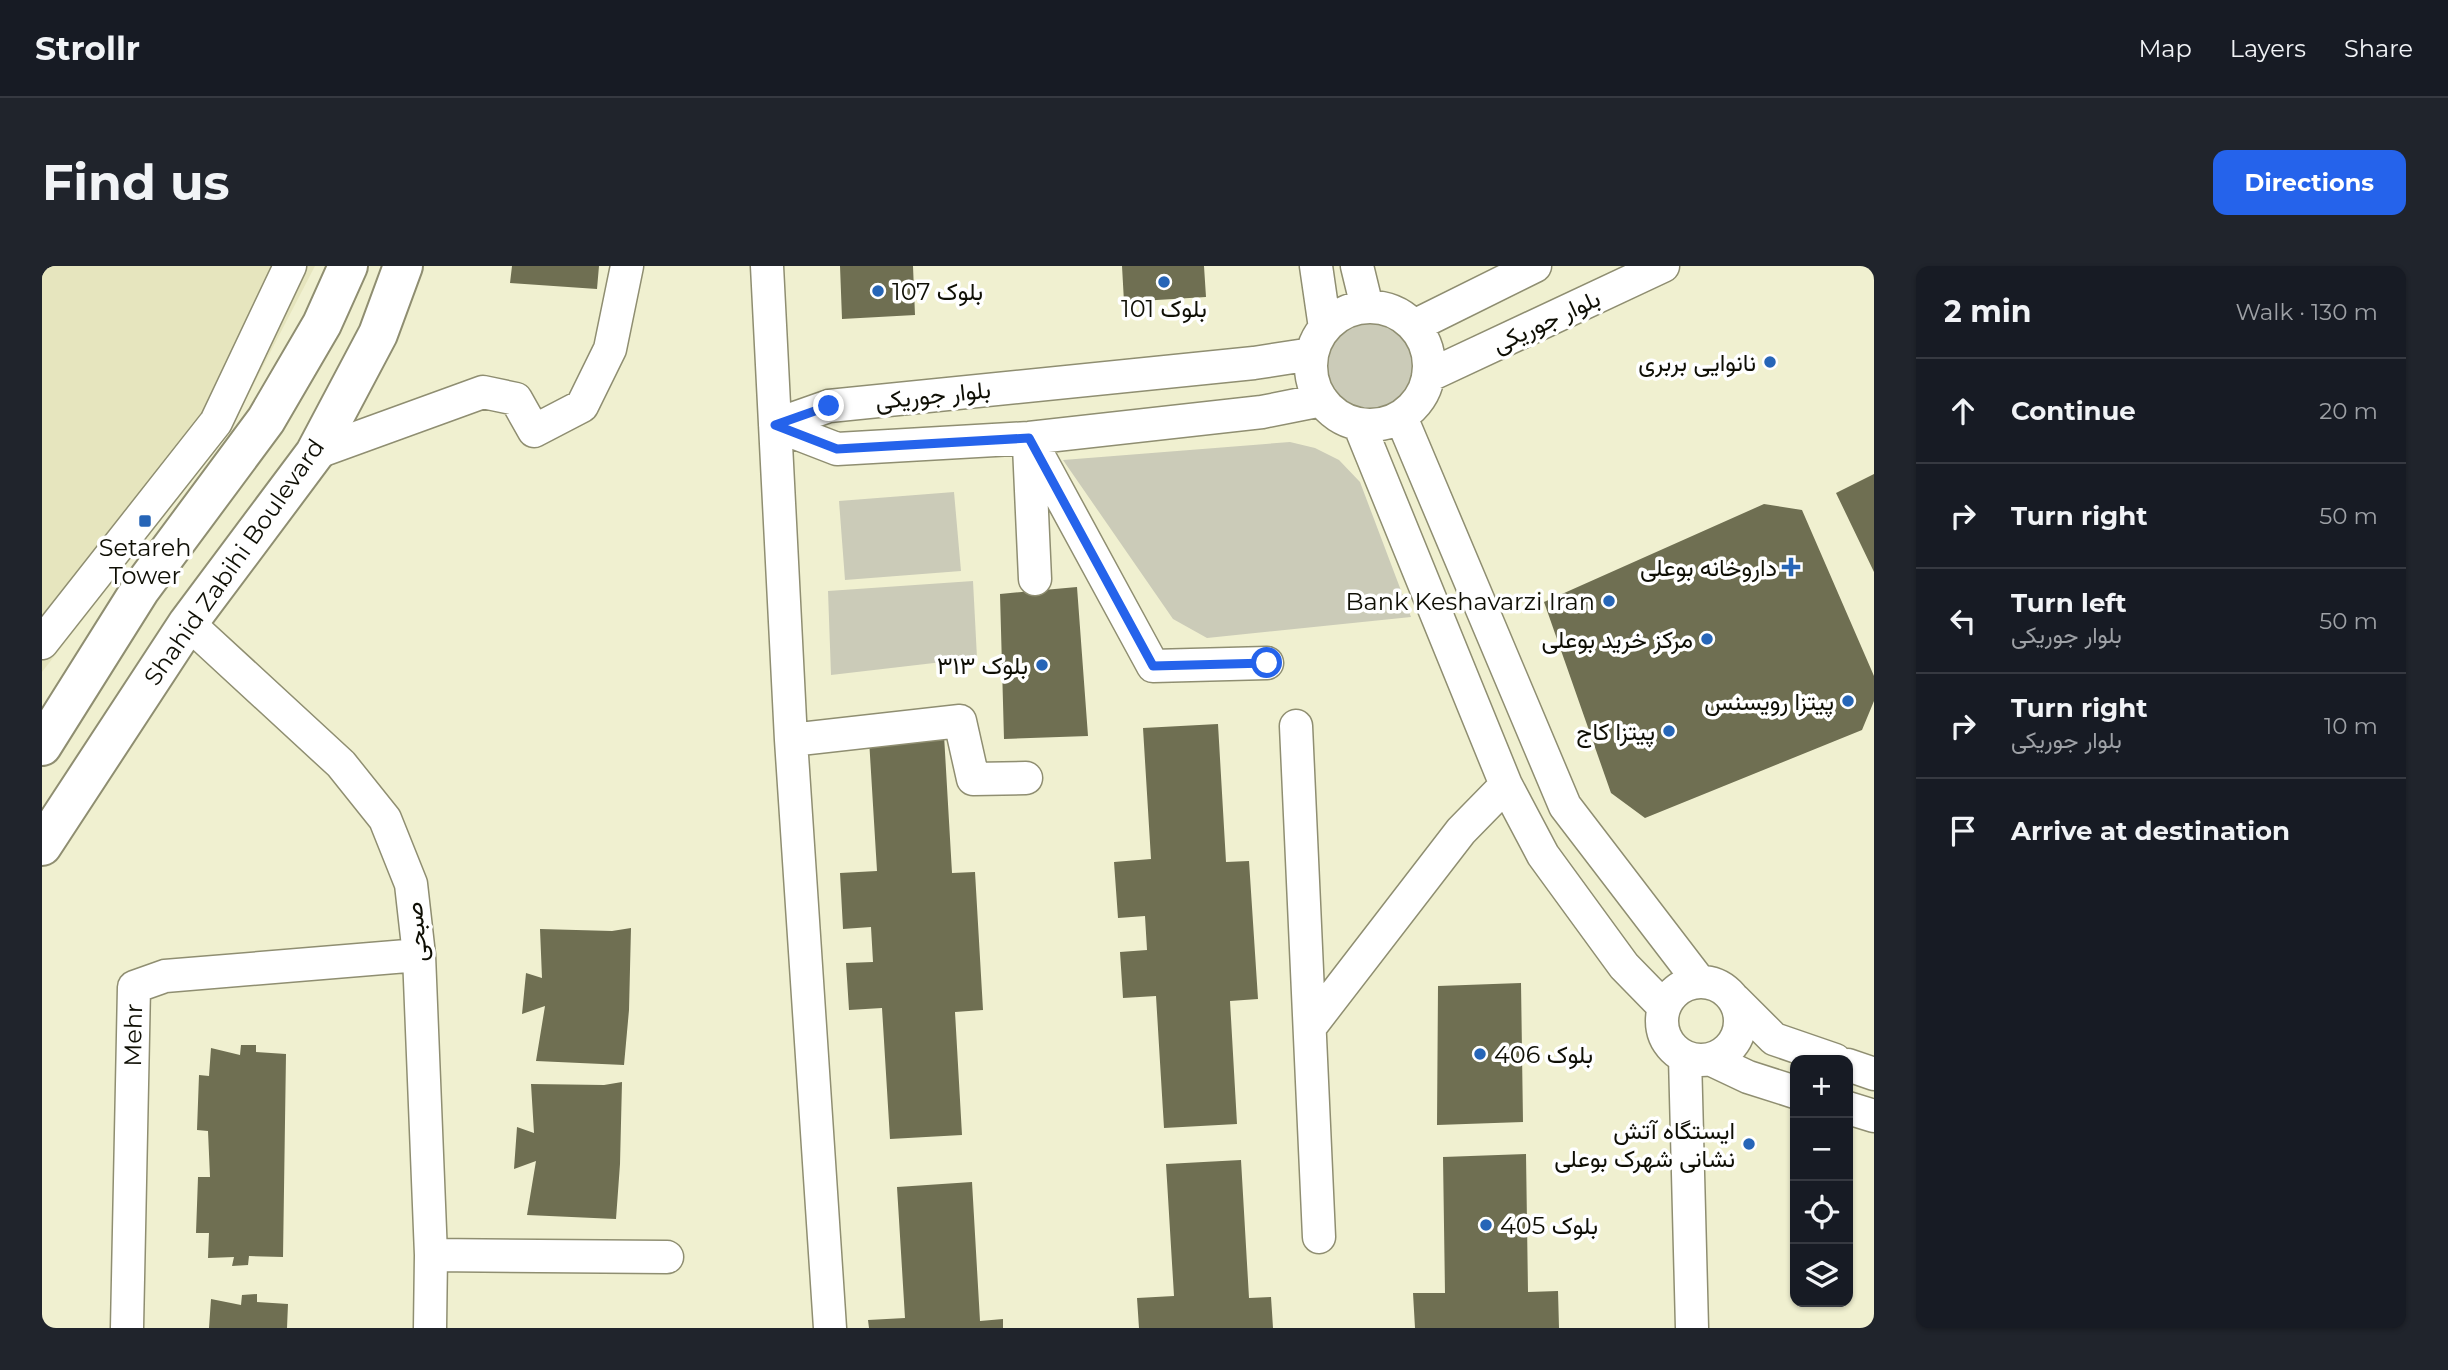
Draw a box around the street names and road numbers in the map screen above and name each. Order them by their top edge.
street label: بلوار جوریکی [1487,283,1605,360]
street label: بلوار جوریکی [874,375,992,416]
street label: Shahid Zabihi Boulevard [138,433,330,691]
street label: صبحی [399,901,433,963]
street label: Mehr [118,1003,148,1067]

